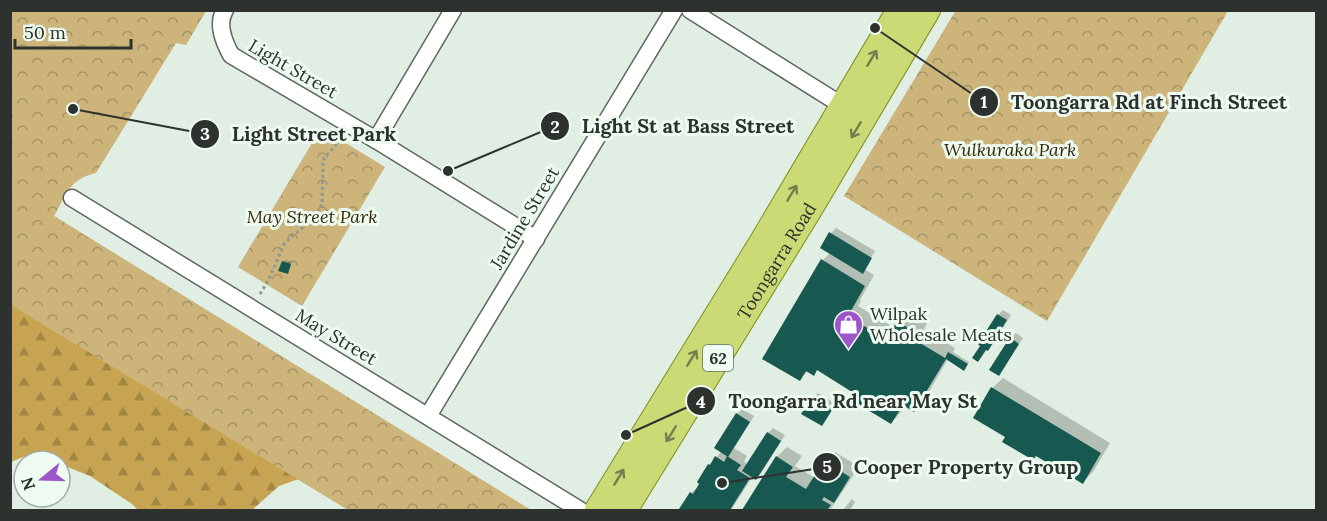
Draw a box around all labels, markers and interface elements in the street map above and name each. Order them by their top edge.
scale bar [15,12,130,50]
text: 50 m [24,21,66,44]
street label: Light Street [245,34,342,103]
one-way arrow [866,50,878,67]
callout: Toongarra Rd at Finch Street [969,83,1299,121]
text: Toongarra Rd at Finch Street [1011,89,1288,114]
text: 1 [980,90,988,113]
callout: Light St at Bass Street [540,107,806,145]
text: Light St at Bass Street [582,113,795,138]
callout: Light Street Park [190,115,409,153]
text: 2 [550,115,560,138]
text: Light Street Park [232,121,396,146]
one-way arrow [850,121,862,138]
text: 3 [200,122,210,145]
park label: Wulkuraka Park [944,138,1076,161]
street label: Jardine Street [484,162,564,274]
one-way arrow [786,185,798,202]
street label: Toongarra Road [732,198,821,324]
park label: May Street Park [246,205,378,228]
place label: Wilpak Wholesale Meats [870,302,1012,346]
street label: May Street [291,303,381,370]
shop icon: Wilpak Wholesale Meats [833,308,865,350]
road number: 62 [703,345,733,371]
one-way arrow [686,350,698,367]
callout: Toongarra Rd near May St [686,382,989,420]
text: Toongarra Rd near May St [728,388,978,413]
text: 4 [696,390,706,413]
one-way arrow [664,426,677,443]
callout: Cooper Property Group [812,448,1090,486]
north arrow [12,449,72,509]
text: Cooper Property Group [854,454,1078,479]
text: 5 [822,455,832,478]
one-way arrow [613,469,625,486]
text: N [16,475,39,493]

